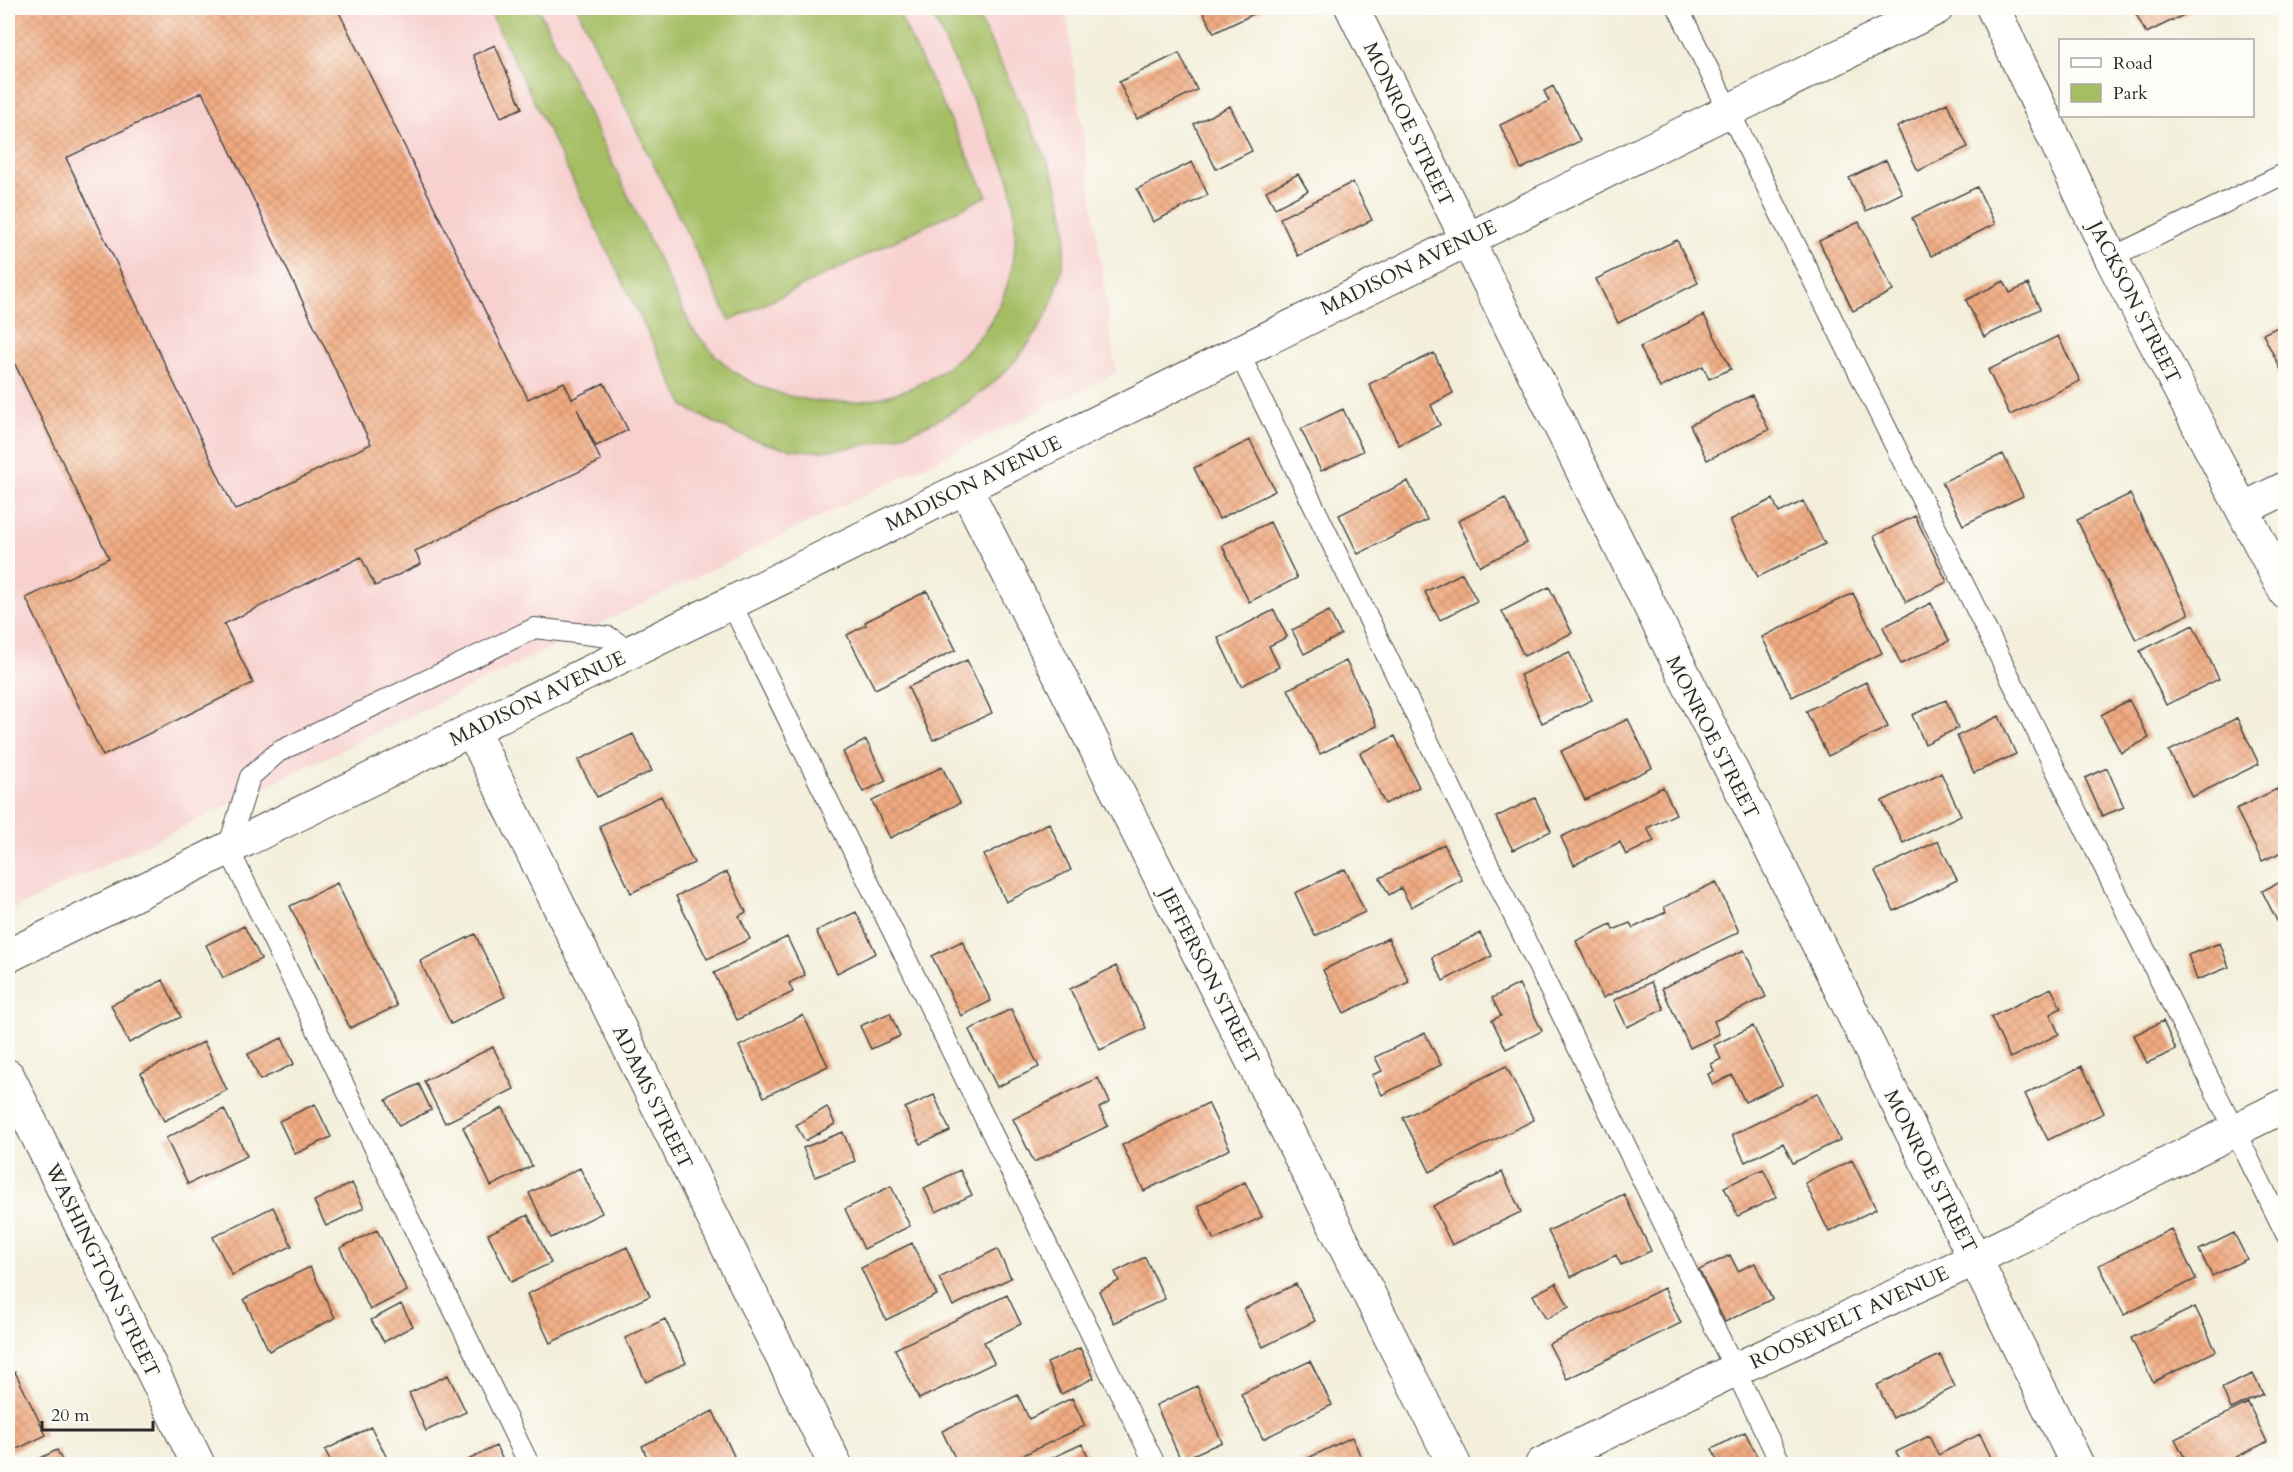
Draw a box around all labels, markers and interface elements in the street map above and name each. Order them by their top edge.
street label: MONROE STREET [1357,37,1460,211]
legend [2059,39,2254,117]
text: Road [2113,51,2153,76]
text: Park [2113,81,2148,106]
street label: MADISON AVENUE [1316,213,1501,322]
street label: JACKSON STREET [2081,214,2187,388]
street label: MADISON AVENUE [881,429,1066,538]
street label: MADISON AVENUE [445,644,630,753]
street label: MONROE STREET [1660,651,1766,824]
street label: JEFFERSON STREET [1152,880,1266,1070]
street label: ADAMS STREET [606,1021,699,1174]
street label: MONROE STREET [1878,1085,1984,1258]
street label: WASHINGTON STREET [38,1158,166,1382]
street label: ROOSEVELT AVENUE [1745,1259,1953,1376]
scale bar [42,1394,153,1432]
text: 20 m [51,1403,90,1428]

